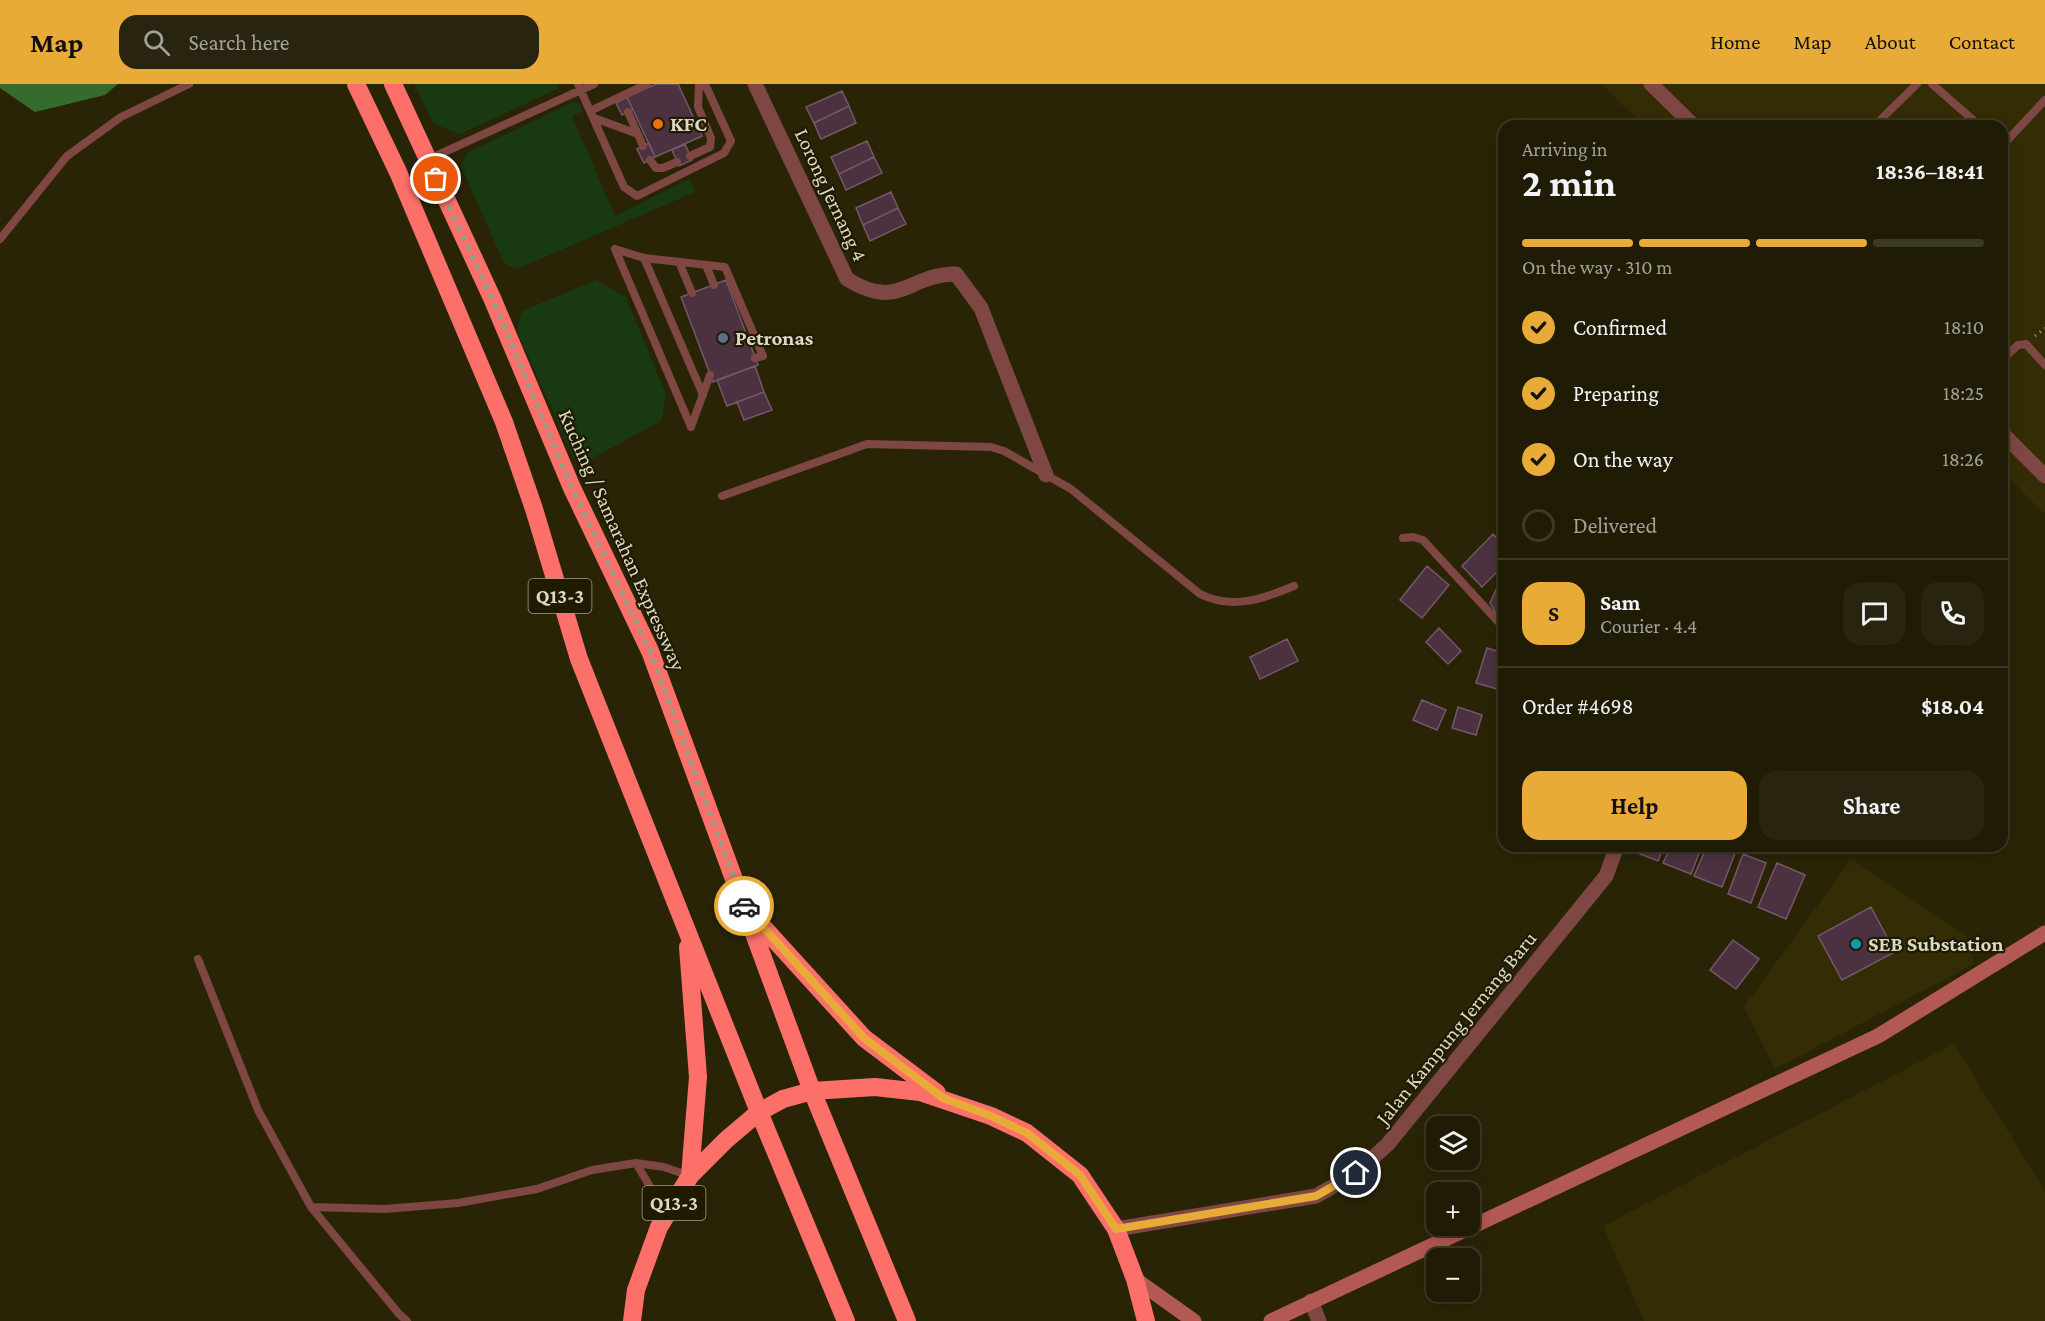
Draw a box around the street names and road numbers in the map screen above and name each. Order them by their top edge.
street label: Lorong Jernang 4 [790,125,872,265]
street label: Kuching / Samarahan Expressway [553,406,691,675]
road number: Q13-3 [528,579,592,613]
street label: Jalan Kampung Jernang Baru [1369,927,1541,1131]
road number: Q13-3 [642,1186,706,1220]

